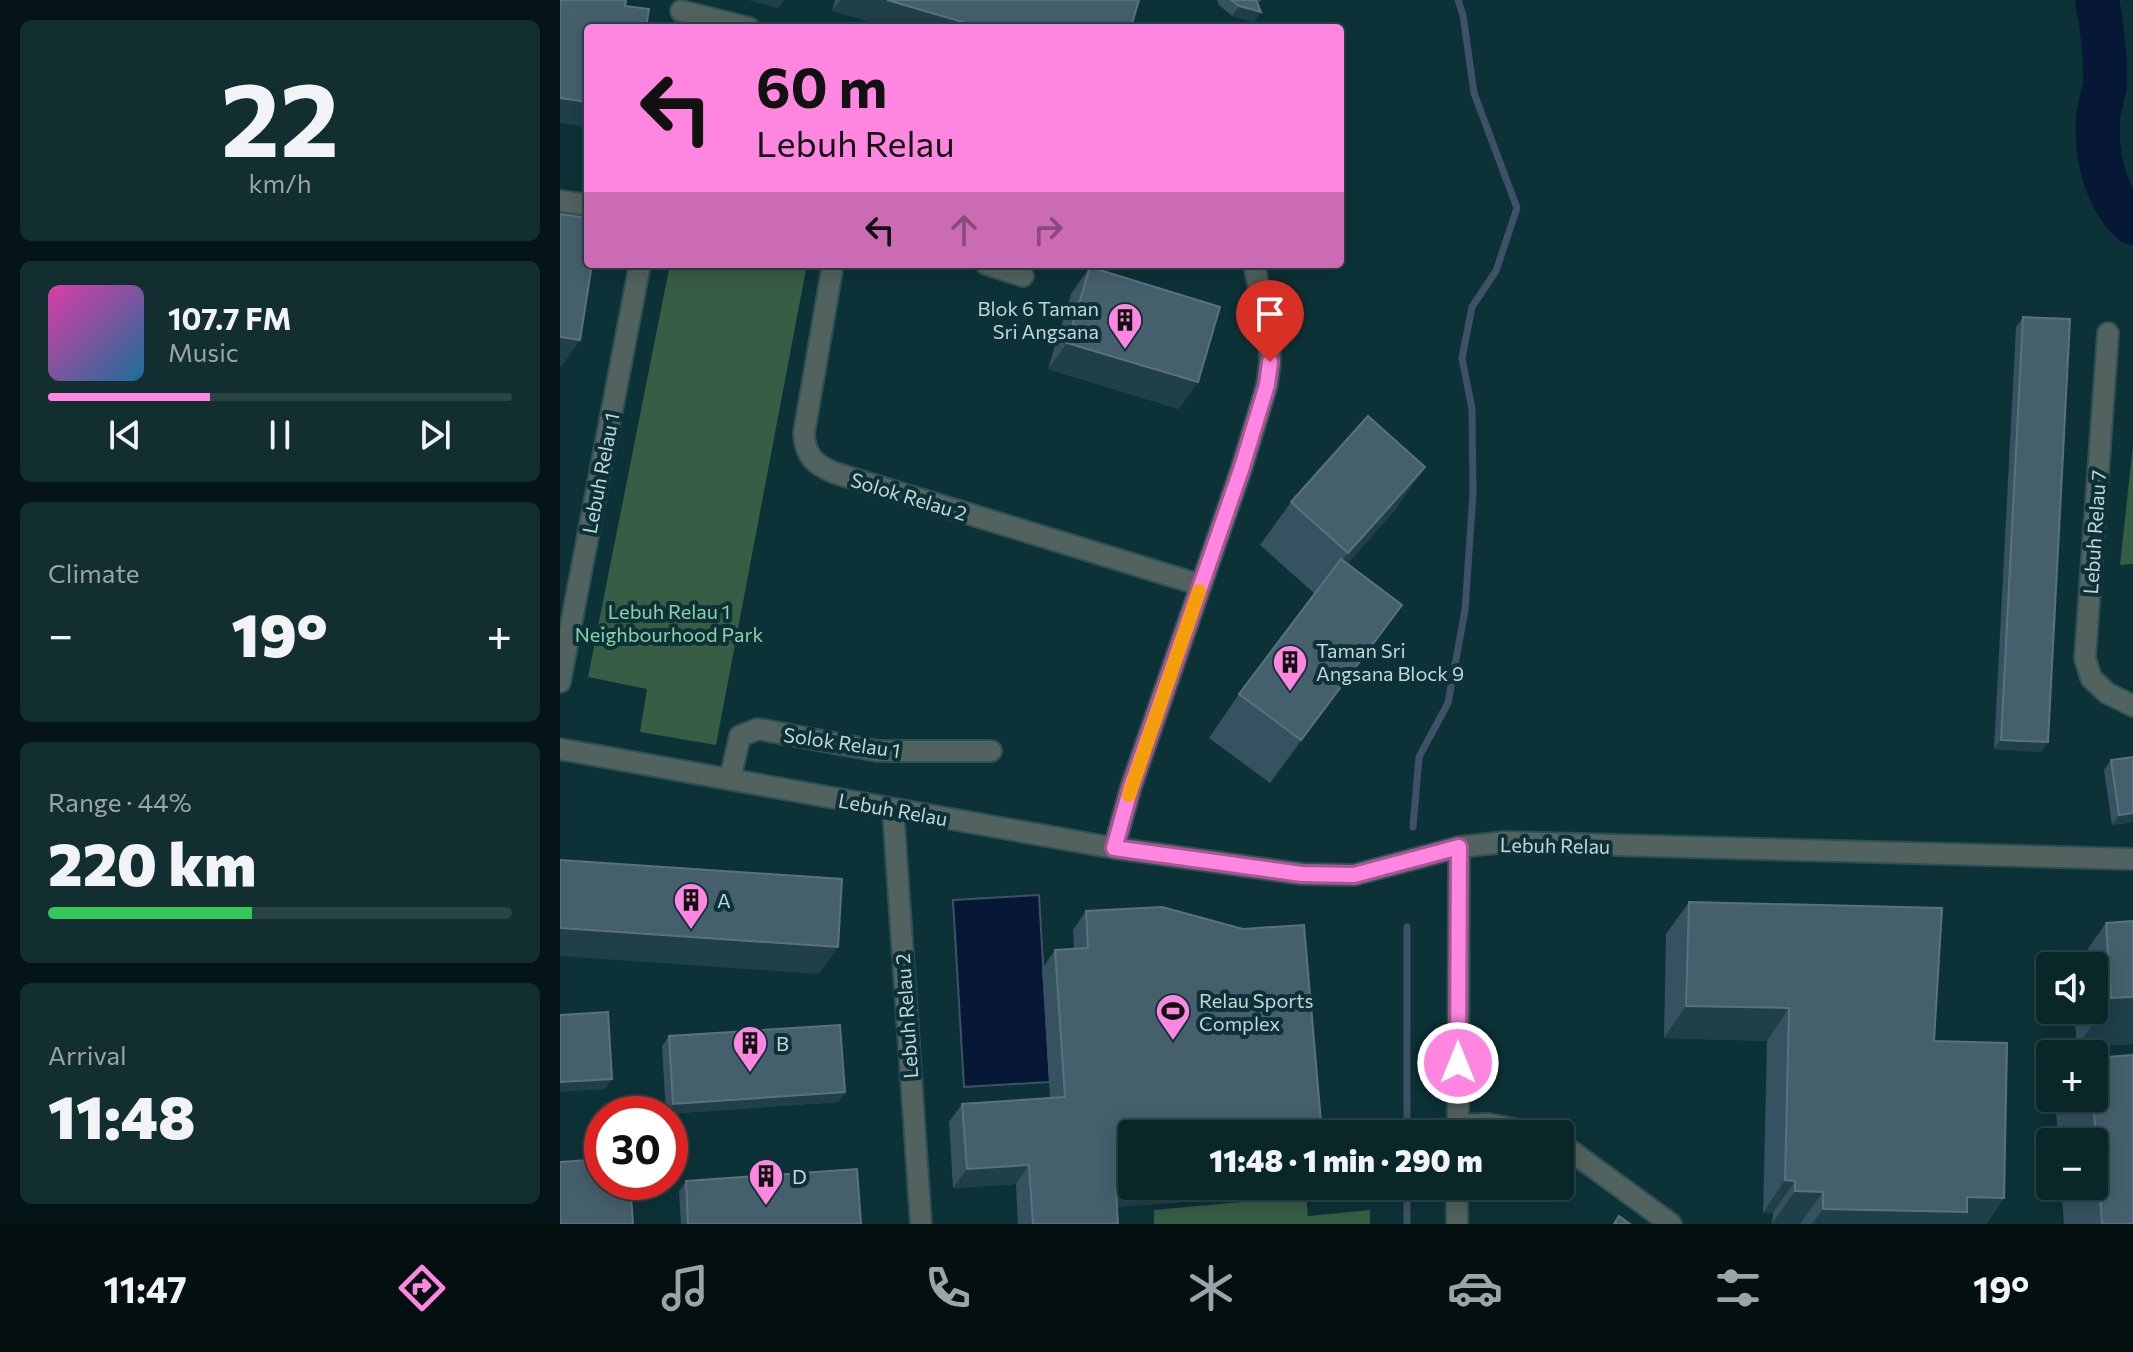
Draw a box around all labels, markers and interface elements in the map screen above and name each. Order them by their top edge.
text: 22 [221,51,339,178]
text: 60 m [756,51,887,120]
icon: left [624,56,728,160]
text: Lebuh Relau [756,120,955,164]
text: km/h [248,167,312,198]
icon: left [858,208,902,252]
icon: ahead [942,208,986,252]
icon: right [1026,208,1070,252]
pin [1236,280,1304,362]
icon: arrive [1248,292,1292,336]
place label: Blok 6 Taman Sri Angsana [977,296,1099,343]
text: 107.7 FM [168,299,291,336]
building icon: Blok 6 Taman Sri Angsana [1106,301,1144,351]
text: Music [168,336,239,367]
street label: Lebuh Relau 1 [577,410,623,536]
icon: previous [103,413,147,457]
icon: pause [258,413,302,457]
icon: next [413,413,457,457]
street label: Solok Relau 2 [848,467,970,525]
street label: Lebuh Relau 7 [2078,469,2110,595]
text: Climate [48,557,140,588]
text: 19° [231,596,328,669]
park label: Lebuh Relau 1 Neighbourhood Park [575,599,763,646]
text: − [48,606,73,660]
text: + [486,606,512,660]
place label: Taman Sri Angsana Block 9 [1316,638,1464,685]
building icon: Taman Sri Angsana Block 9 [1271,643,1309,693]
street label: Solok Relau 1 [782,722,902,762]
text: Range · 44% [48,786,192,817]
street label: Lebuh Relau [837,788,949,830]
text: 220 km [48,825,256,898]
street label: Lebuh Relau [1500,832,1610,858]
building icon: A [672,881,710,931]
place label: A [717,888,731,912]
map controls [2036,952,2108,1200]
button: sound [2036,952,2108,1024]
street label: Lebuh Relau 2 [890,953,922,1079]
place label: Relau Sports Complex [1199,988,1314,1035]
sports icon: Relau Sports Complex [1154,992,1192,1042]
position arrow [1416,1021,1500,1105]
building icon: B [731,1024,769,1074]
place label: B [776,1031,789,1055]
text: Arrival [48,1039,127,1070]
button: + [2036,1040,2108,1112]
text: 11:48 [48,1078,196,1151]
speed limit sign: 30 [584,1096,688,1200]
button: − [2036,1128,2108,1200]
text: 11:48 · 1 min · 290 m [1209,1141,1483,1178]
building icon: D [747,1157,785,1207]
place label: D [792,1164,807,1188]
icon: directions [394,1260,450,1316]
icon: music [657,1260,713,1316]
icon: phone [920,1260,976,1316]
icon: climate [1183,1260,1239,1316]
icon: car [1447,1260,1503,1316]
icon: filters [1710,1260,1766,1316]
text: 11:47 [104,1266,187,1310]
text: 19° [1973,1266,2029,1310]

